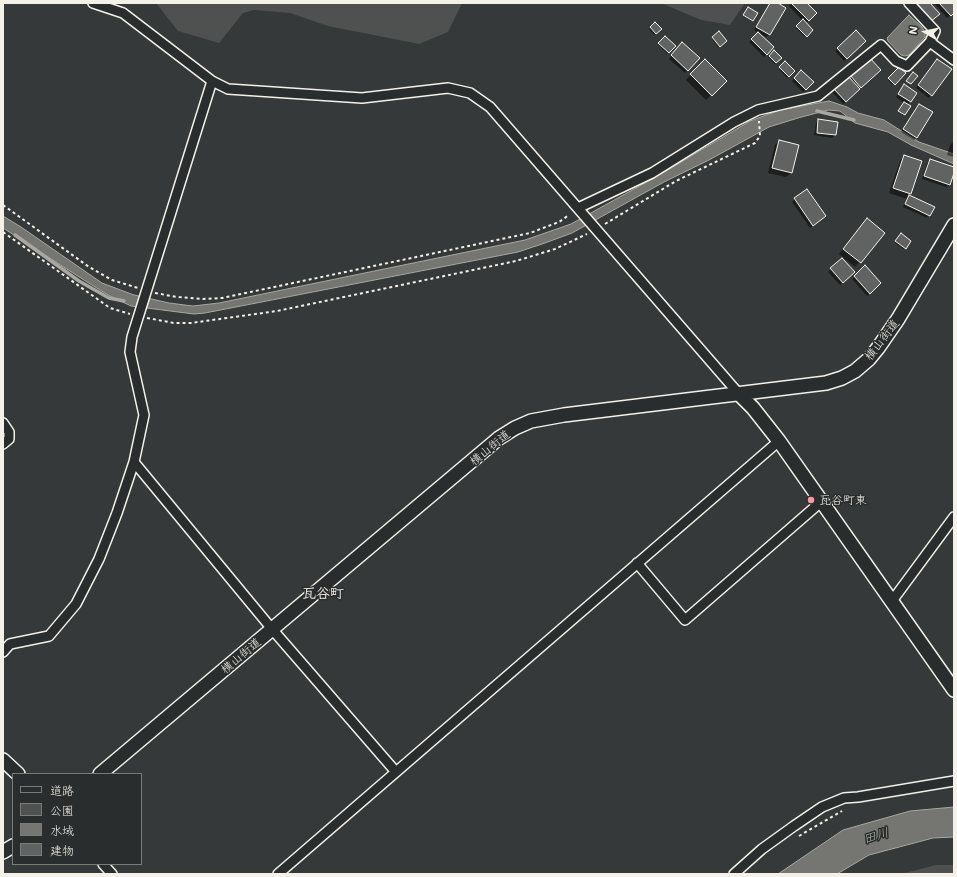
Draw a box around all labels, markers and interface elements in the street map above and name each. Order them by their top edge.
north arrow [905,12,945,52]
text: N [905,25,921,35]
street label: 横山街道 [862,317,902,363]
street label: 横山街道 [467,427,513,469]
place label: 瓦谷町東 [819,493,867,507]
marker: 瓦谷町東 [806,495,816,505]
district label: 瓦谷町 [302,586,344,602]
street label: 横山街道 [218,635,264,677]
legend [12,773,142,865]
text: 道路 [50,782,74,798]
text: 公園 [50,802,74,818]
text: 水域 [50,822,74,838]
water label: 田川 [861,825,891,847]
text: 建物 [50,842,74,858]

